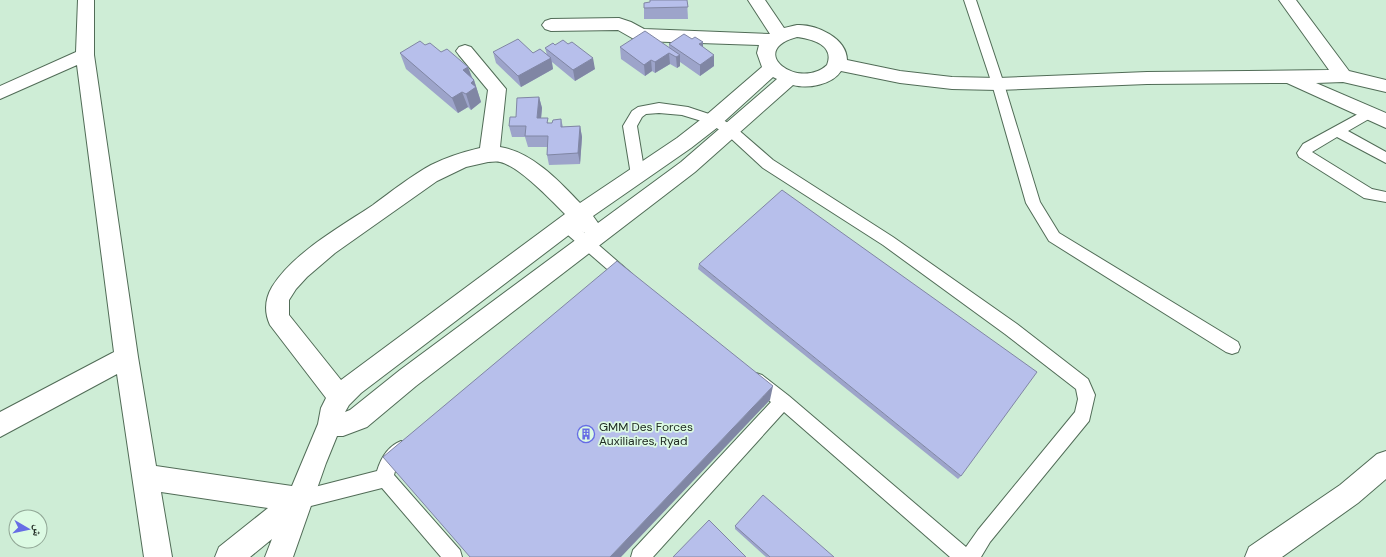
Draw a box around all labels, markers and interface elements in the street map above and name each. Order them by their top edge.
place label: GMM Des Forces Auxiliaires, Ryad [599,419,693,449]
building icon: GMM Des Forces Auxiliaires, Ryad [576,424,596,444]
north arrow [8,509,48,549]
text: ش [29,524,46,538]

